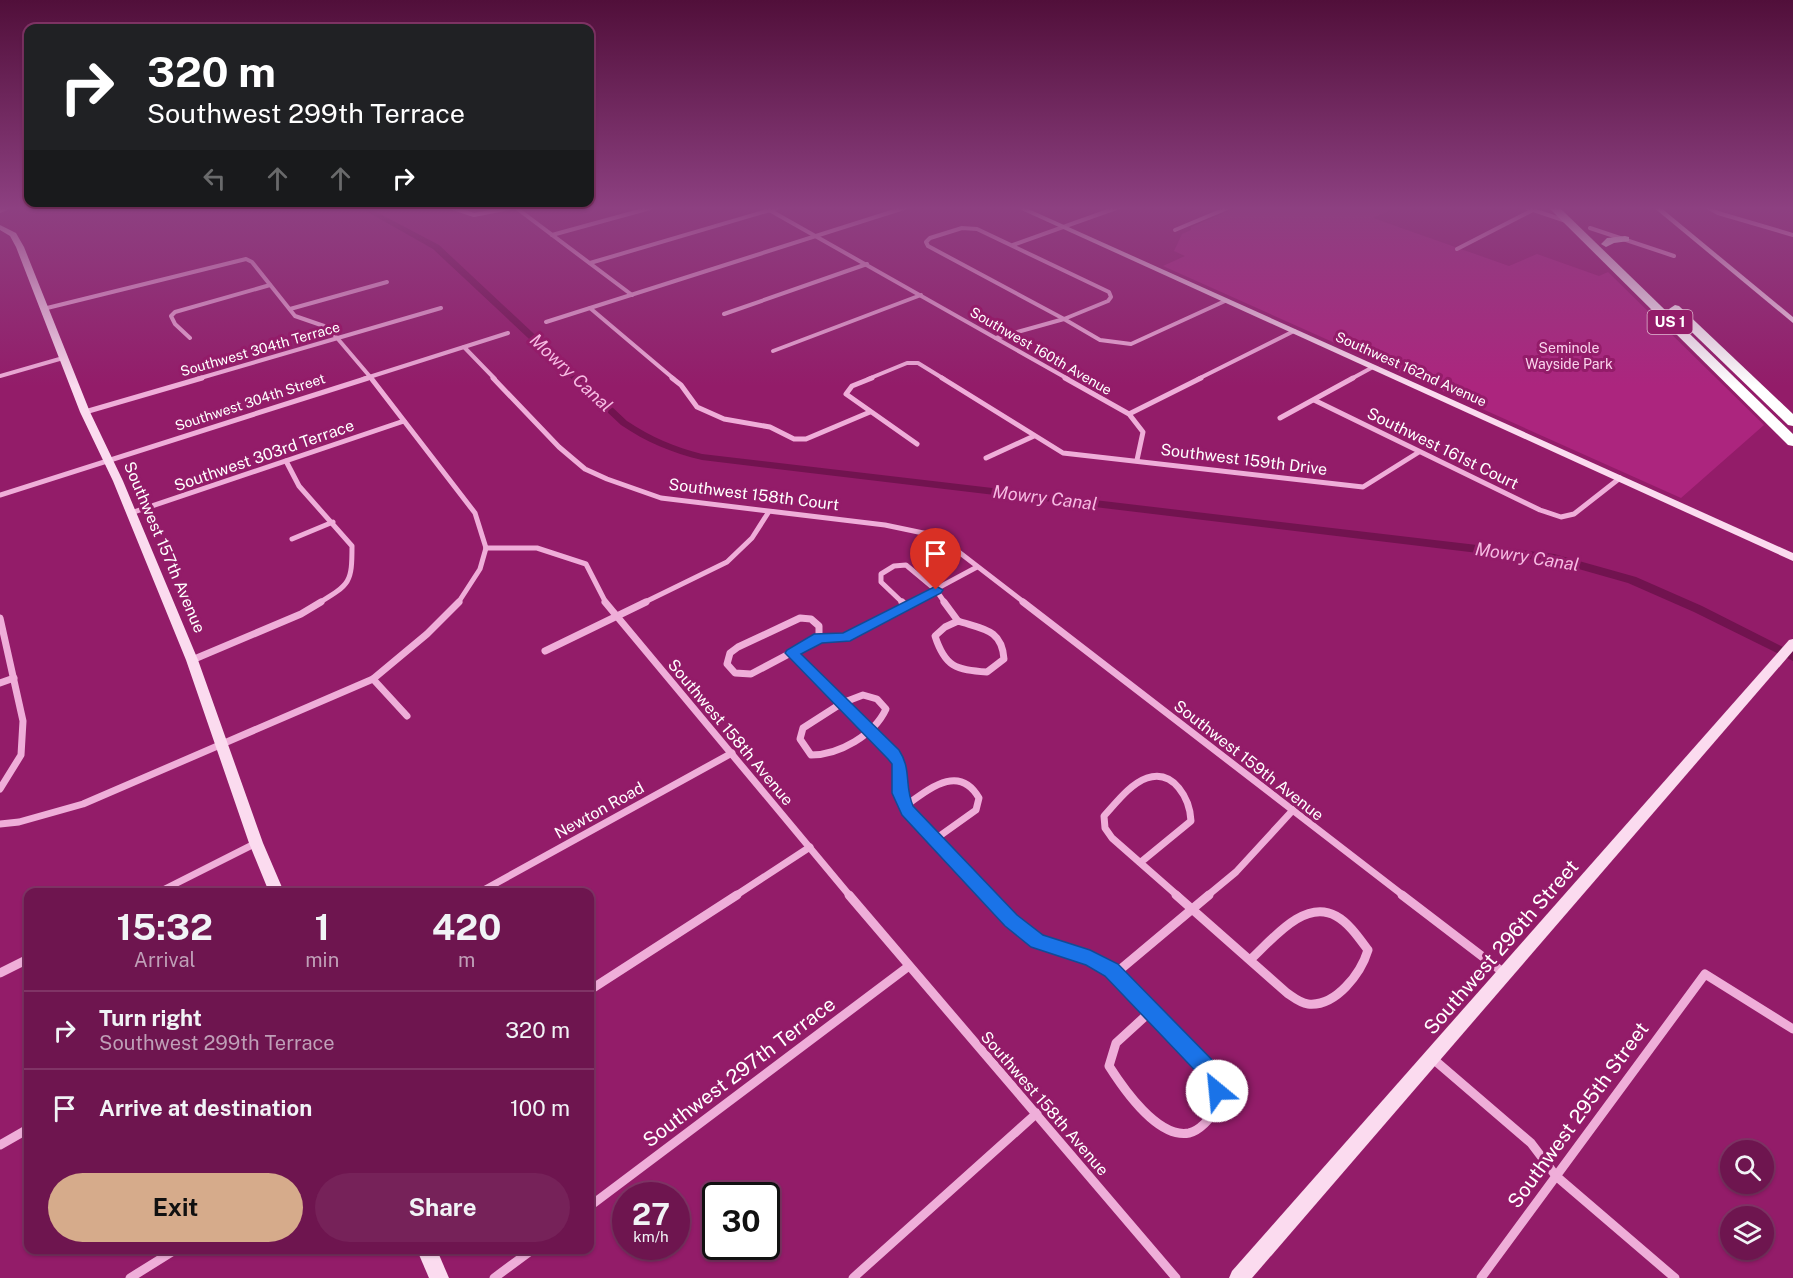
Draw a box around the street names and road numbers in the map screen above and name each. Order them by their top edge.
street label: Southwest 160th Avenue [967,304,1115,398]
road number: US 1 [1648,310,1692,334]
street label: Southwest 304th Terrace [178,319,342,379]
street label: Southwest 162nd Avenue [1333,328,1489,410]
street label: Southwest 304th Street [173,370,327,434]
street label: Southwest 161st Court [1364,403,1522,493]
street label: Southwest 303rd Terrace [172,416,357,495]
street label: Southwest 159th Drive [1159,440,1328,479]
street label: Southwest 157th Avenue [120,459,209,636]
street label: Southwest 158th Court [668,475,840,514]
street label: Southwest 158th Avenue [664,655,797,809]
street label: Southwest 159th Avenue [1170,696,1327,825]
street label: Newton Road [551,778,647,843]
street label: Southwest 296th Street [1419,855,1583,1039]
street label: Southwest 297th Terrace [638,992,840,1152]
street label: Southwest 295th Street [1502,1017,1654,1213]
street label: Southwest 158th Avenue [977,1027,1112,1179]

